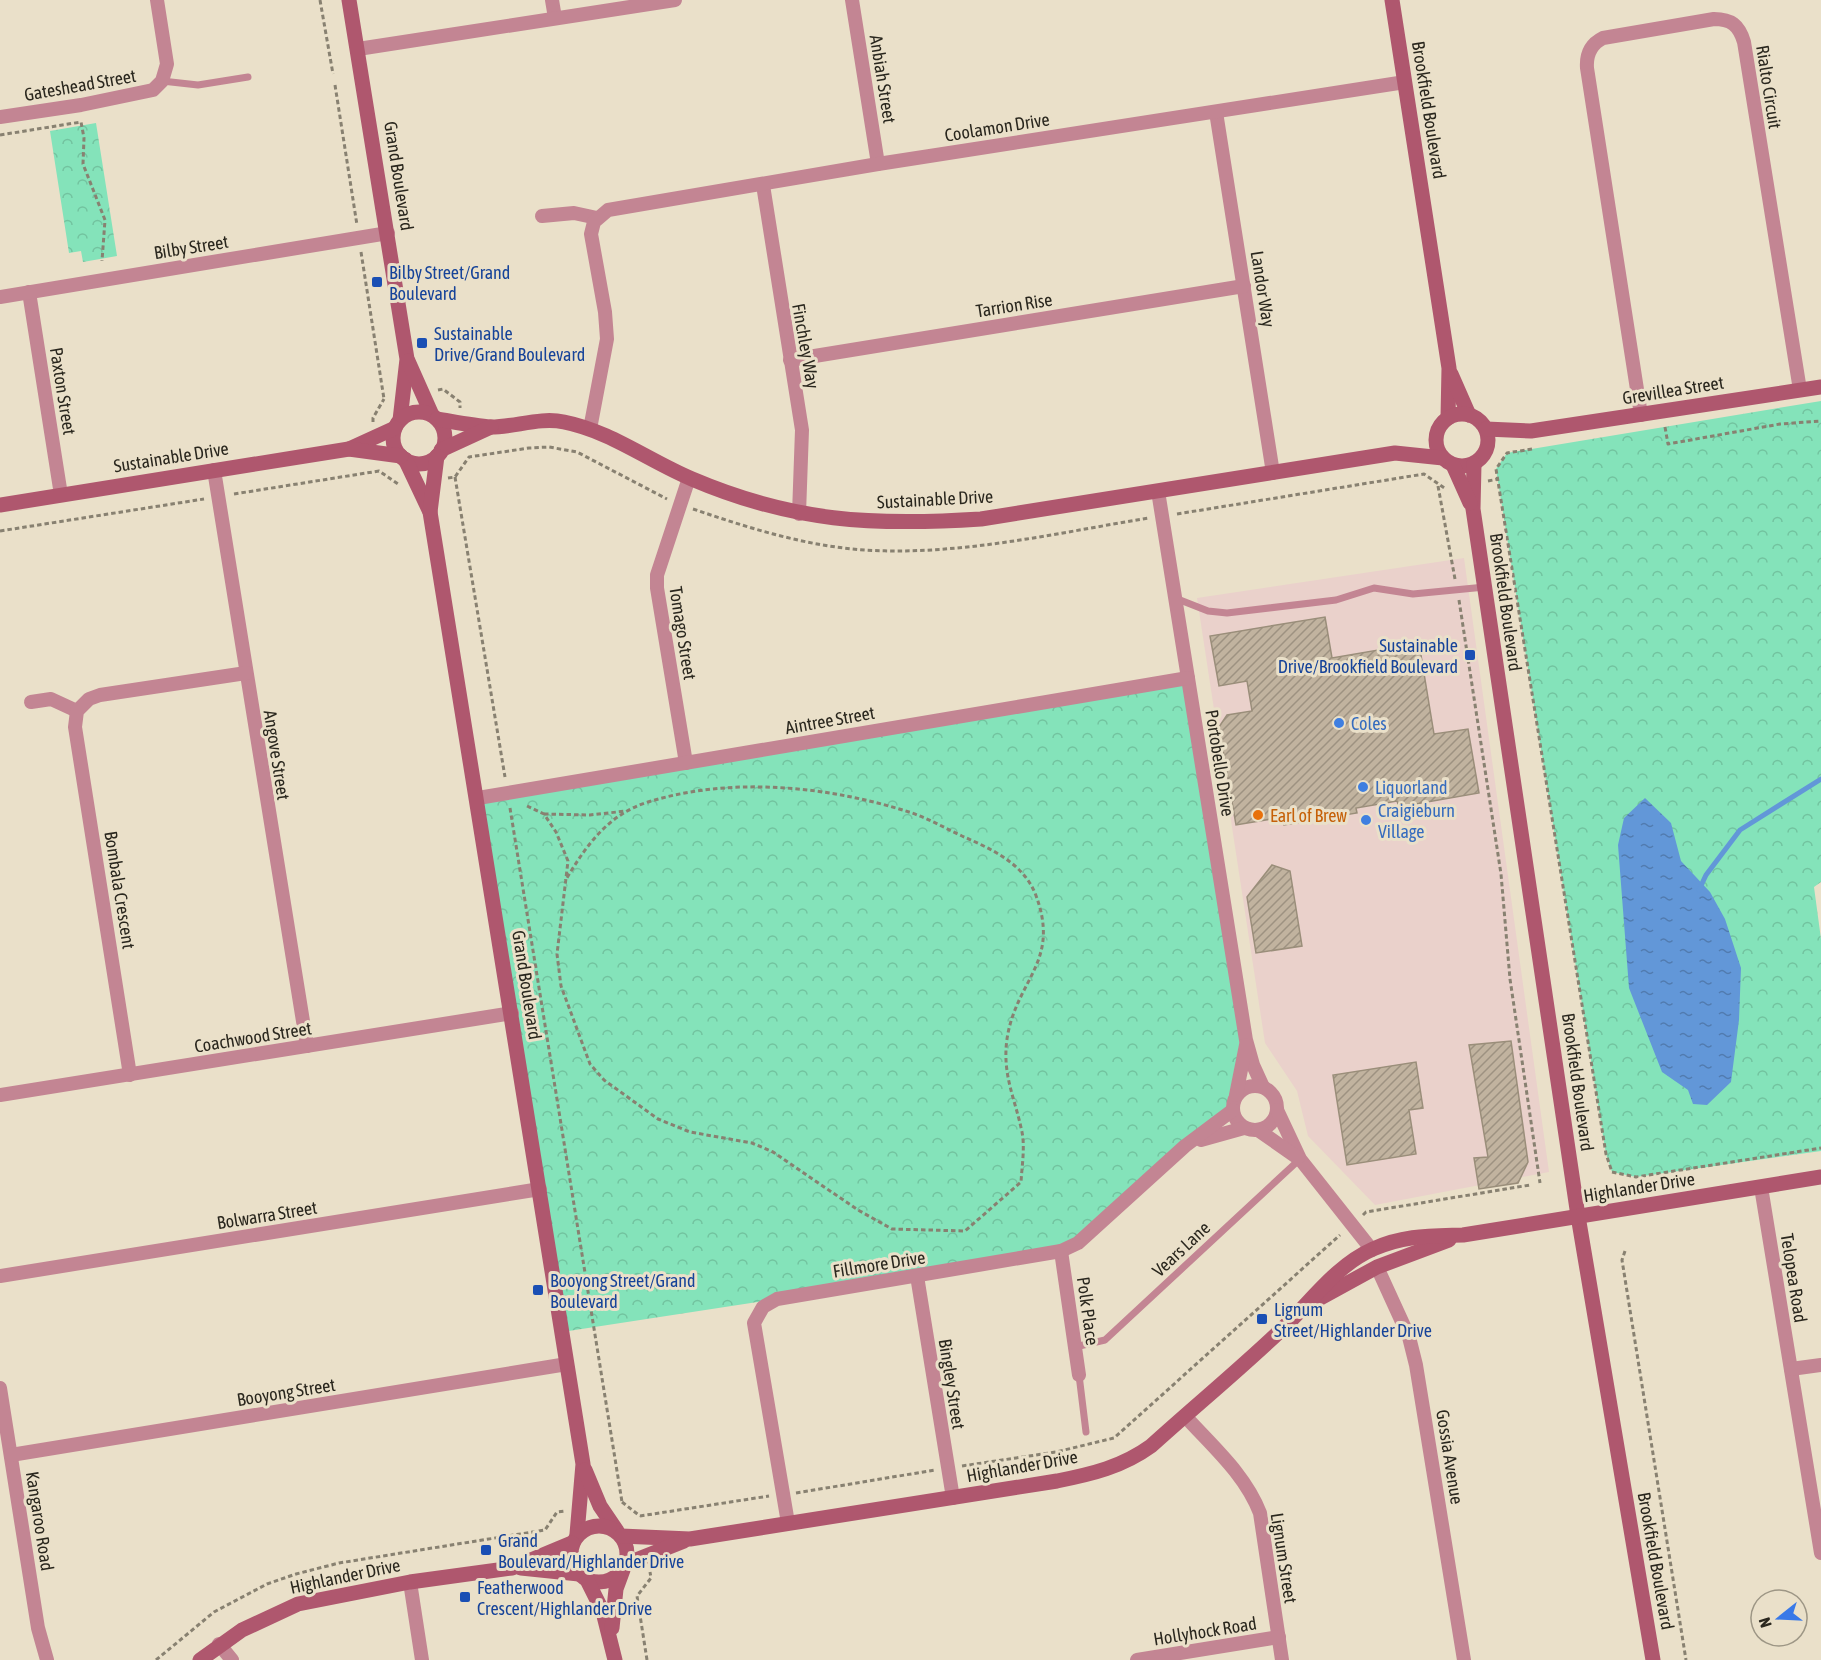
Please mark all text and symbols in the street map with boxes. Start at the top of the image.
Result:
street label: Anbiah Street [866,33,900,125]
street label: Brookfield Boulevard [1408,40,1450,180]
street label: Rialto Circuit [1752,44,1786,130]
street label: Gateshead Street [22,65,138,105]
street label: Coolamon Drive [943,108,1051,146]
street label: Grand Boulevard [380,120,418,232]
street label: Bilby Street [152,231,230,263]
street label: Landor Way [1247,249,1279,329]
place label: Bilby Street/Grand Boulevard [389,262,510,304]
marker: Bilby Street/Grand Boulevard [370,275,384,289]
street label: Tarrion Rise [974,289,1054,321]
street label: Finchley Way [788,302,824,390]
place label: Sustainable Drive/Grand Boulevard [434,323,585,365]
marker: Sustainable Drive/Grand Boulevard [415,336,429,350]
street label: Paxton Street [46,346,80,436]
street label: Grevillea Street [1621,372,1725,408]
street label: Sustainable Drive [112,438,230,476]
street label: Sustainable Drive [876,485,994,513]
street label: Brookfield Boulevard [1486,532,1526,672]
street label: Tomago Street [665,585,701,681]
place label: Sustainable Drive/Brookfield Boulevard [1278,635,1458,677]
marker: Sustainable Drive/Brookfield Boulevard [1463,648,1477,662]
street label: Aintree Street [784,702,876,738]
street label: Portobello Drive [1201,708,1239,818]
street label: Angove Street [260,709,294,801]
place label: Coles [1351,713,1387,734]
marker: Coles [1332,716,1346,730]
place label: Liquorland [1375,777,1448,798]
marker: Liquorland [1356,780,1370,794]
place label: Craigieburn Village [1378,800,1455,842]
place label: Earl of Brew [1270,805,1347,826]
marker: Earl of Brew [1251,808,1265,822]
marker: Craigieburn Village [1359,813,1373,827]
street label: Bombala Crescent [100,830,140,950]
street label: Grand Boulevard [508,929,546,1041]
street label: Brookfield Boulevard [1558,1012,1598,1152]
street label: Coachwood Street [193,1017,313,1057]
street label: Highlander Drive [1582,1168,1696,1206]
street label: Bolwarra Street [215,1197,319,1233]
street label: Vears Lane [1148,1217,1214,1281]
street label: Telopea Road [1777,1232,1811,1324]
street label: Fillmore Drive [831,1246,927,1282]
place label: Booyong Street/Grand Boulevard [550,1270,696,1312]
street label: Polk Place [1073,1275,1103,1347]
marker: Booyong Street/Grand Boulevard [531,1283,545,1297]
place label: Lignum Street/Highlander Drive [1274,1299,1432,1341]
marker: Lignum Street/Highlander Drive [1255,1312,1269,1326]
street label: Bingley Street [935,1337,969,1431]
street label: Booyong Street [235,1374,337,1410]
street label: Gossia Avenue [1432,1408,1468,1506]
street label: Highlander Drive [965,1446,1079,1486]
street label: Kangaroo Road [22,1470,58,1572]
street label: Brookfield Boulevard [1634,1491,1678,1631]
street label: Lignum Street [1266,1511,1302,1605]
place label: Grand Boulevard/Highlander Drive [498,1530,684,1572]
marker: Grand Boulevard/Highlander Drive [479,1543,493,1557]
street label: Highlander Drive [288,1554,402,1598]
place label: Featherwood Crescent/Highlander Drive [477,1577,652,1619]
north arrow [1749,1588,1809,1648]
marker: Featherwood Crescent/Highlander Drive [458,1590,472,1604]
street label: Hollyhock Road [1152,1612,1258,1650]
text: N [1755,1615,1775,1630]

